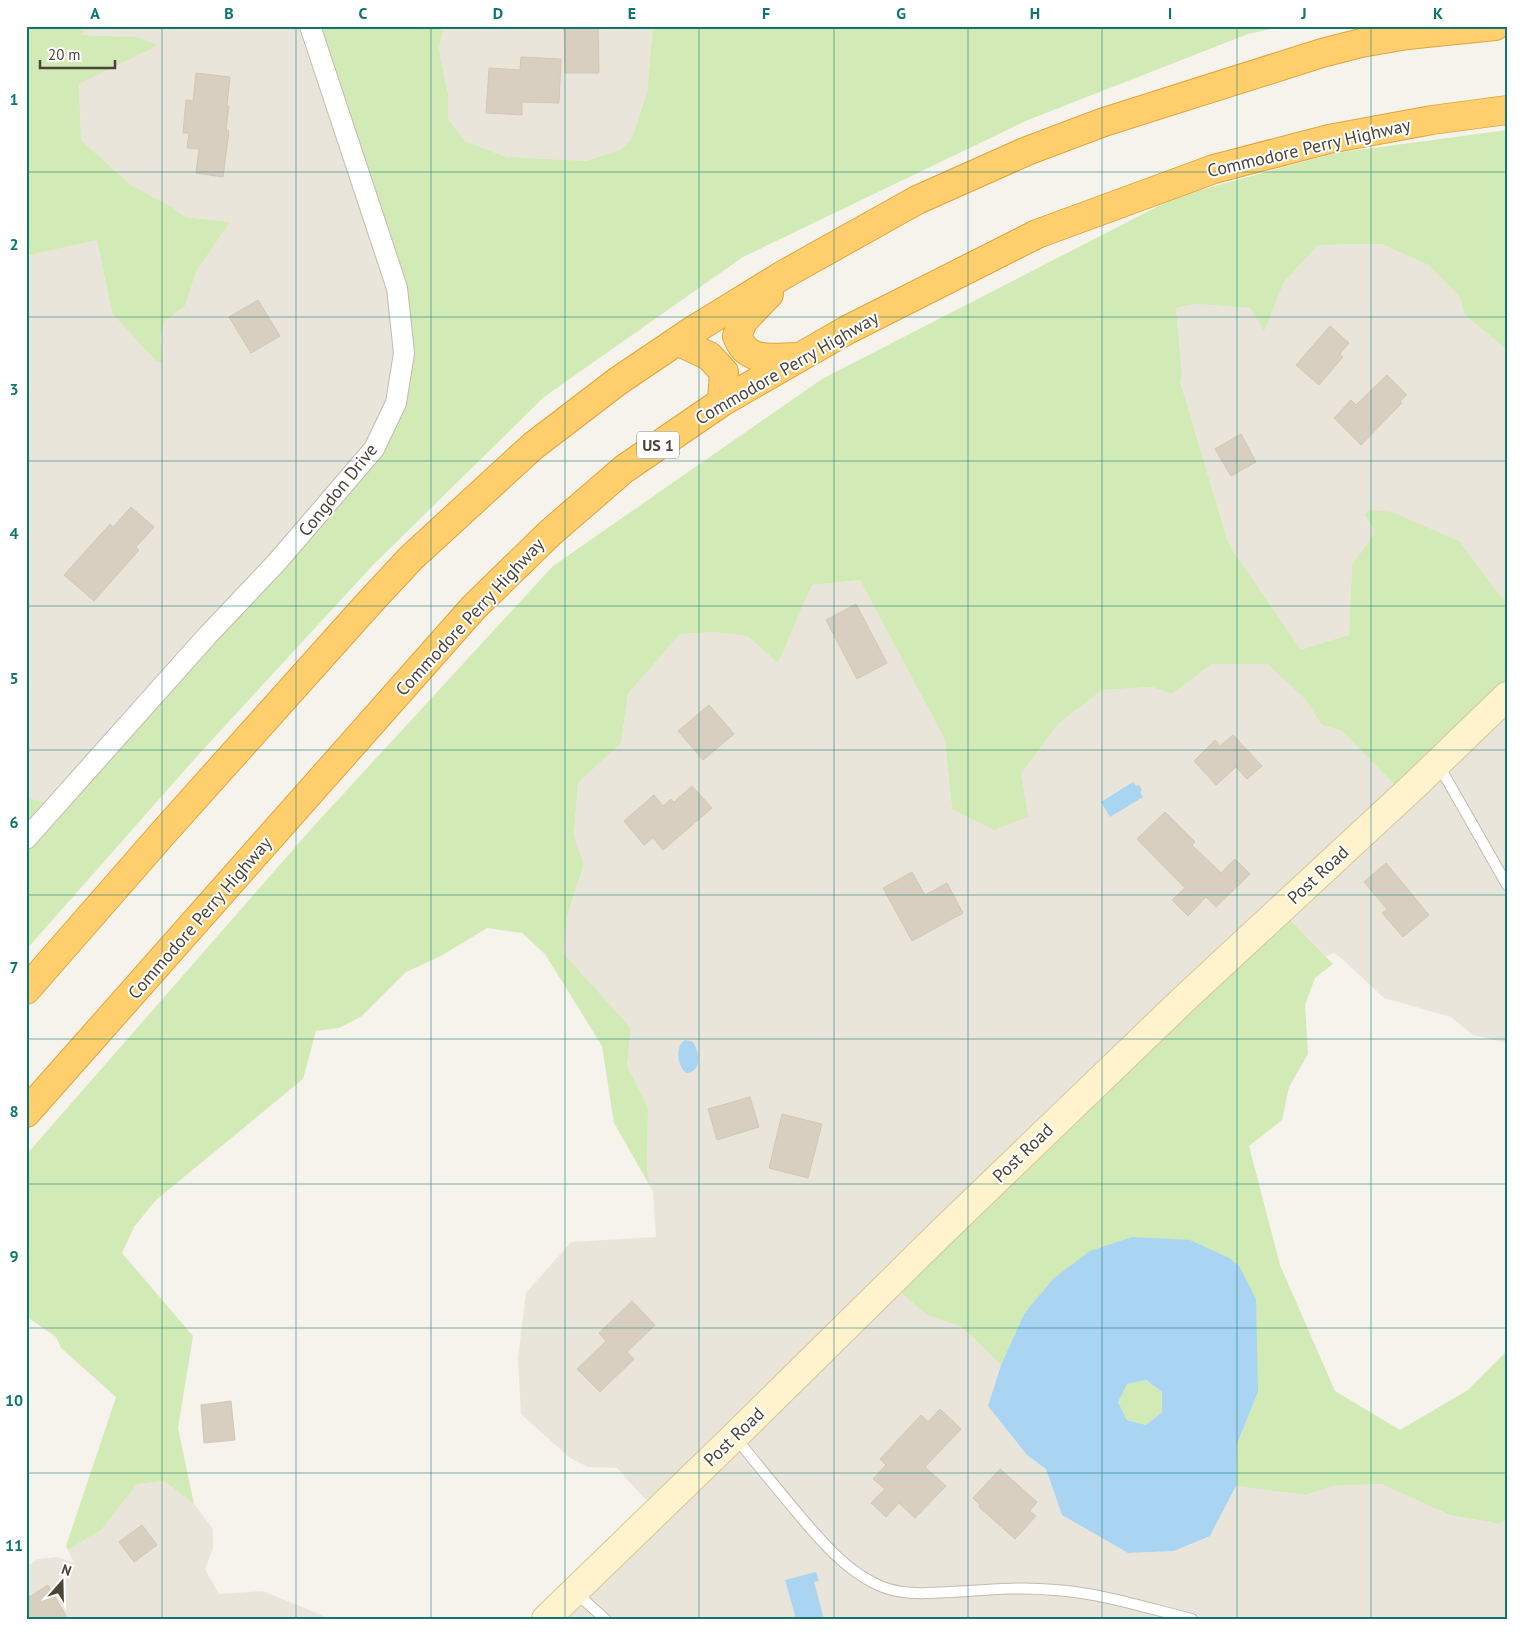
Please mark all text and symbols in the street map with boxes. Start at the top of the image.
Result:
text: A [90,3,100,23]
text: B [224,3,234,23]
text: C [359,3,368,23]
text: D [493,3,503,23]
text: E [628,3,636,23]
text: F [762,3,770,23]
text: G [896,3,906,23]
text: H [1030,3,1040,23]
text: I [1168,3,1172,23]
text: J [1300,3,1307,23]
text: K [1433,3,1443,23]
scale bar [40,38,115,70]
text: 20 m [48,45,81,64]
text: 1 [9,89,19,109]
street label: Commodore Perry Highway [1205,113,1413,182]
text: 2 [9,234,19,254]
street label: Commodore Perry Highway [691,305,883,430]
text: 3 [9,379,19,399]
road number: US 1 [637,432,679,458]
street label: Congdon Drive [293,438,382,541]
text: 4 [9,523,19,543]
street label: Commodore Perry Highway [390,532,549,701]
text: 5 [9,668,19,688]
text: 6 [9,812,19,832]
street label: Commodore Perry Highway [123,831,277,1004]
street label: Post Road [1282,840,1353,909]
text: 7 [9,957,19,977]
text: 8 [9,1101,19,1121]
street label: Post Road [987,1118,1058,1187]
text: 9 [9,1246,19,1266]
text: 10 [5,1390,23,1410]
street label: Post Road [698,1402,769,1471]
text: 11 [5,1535,23,1555]
north arrow [38,1558,88,1608]
text: N [59,1560,74,1580]

